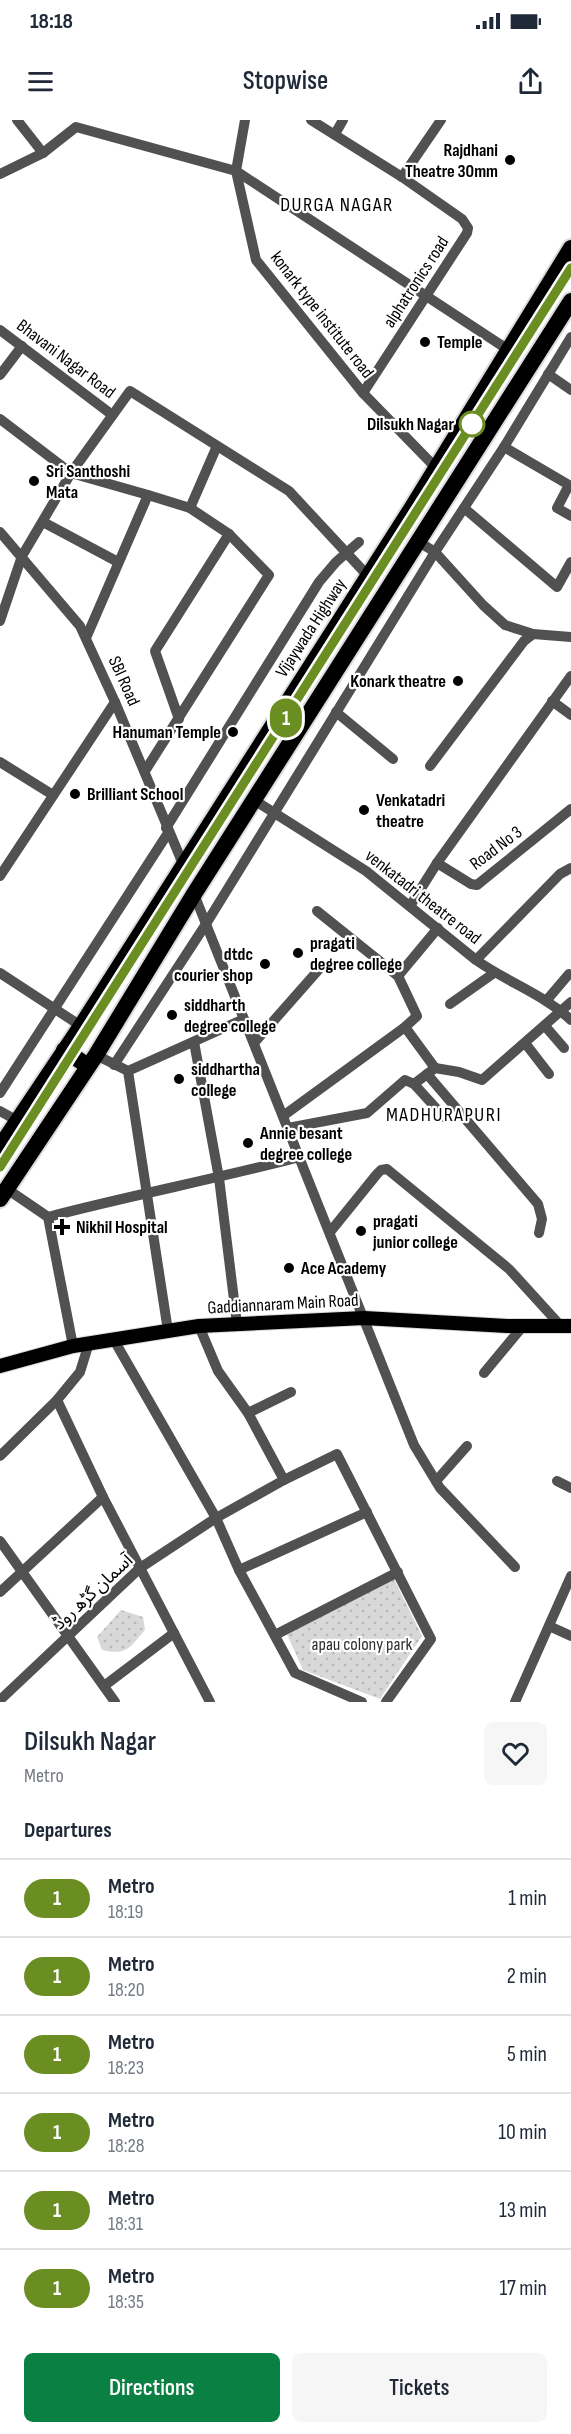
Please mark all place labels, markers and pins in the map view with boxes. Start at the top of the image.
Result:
place label: Rajdhani Theatre 30mm [405,140,498,182]
marker: Rajdhani Theatre 30mm [503,153,517,167]
place label: Temple [437,332,483,353]
marker: Temple [418,335,432,349]
marker: Dilsukh Nagar [459,411,485,437]
place label: Dilsukh Nagar [367,414,454,435]
place label: Sri Santhoshi Mata [46,461,130,503]
marker: Sri Santhoshi Mata [27,474,41,488]
place label: Konark theatre [350,671,446,692]
marker: Konark theatre [451,674,465,688]
place label: Hanuman Temple [113,722,221,743]
marker: Hanuman Temple [226,725,240,739]
place label: Brilliant School [87,784,183,805]
marker: Brilliant School [68,787,82,801]
place label: Venkatadri theatre [376,790,445,832]
marker: Venkatadri theatre [357,803,371,817]
place label: pragati degree college [310,933,402,975]
place label: dtdc courier shop [174,944,253,986]
marker: pragati degree college [291,946,305,960]
marker: dtdc courier shop [258,957,272,971]
place label: siddharth degree college [184,995,276,1037]
marker: siddharth degree college [165,1008,179,1022]
place label: siddhartha college [191,1059,260,1101]
marker: siddhartha college [172,1072,186,1086]
place label: Annie besant degree college [259,1123,352,1165]
marker: Annie besant degree college [241,1136,255,1150]
place label: pragati junior college [372,1211,458,1253]
place label: Nikhil Hospital [76,1217,168,1238]
marker: Nikhil Hospital [53,1218,71,1236]
marker: pragati junior college [354,1224,368,1238]
place label: Ace Academy [300,1258,387,1279]
marker: Ace Academy [282,1261,296,1275]

